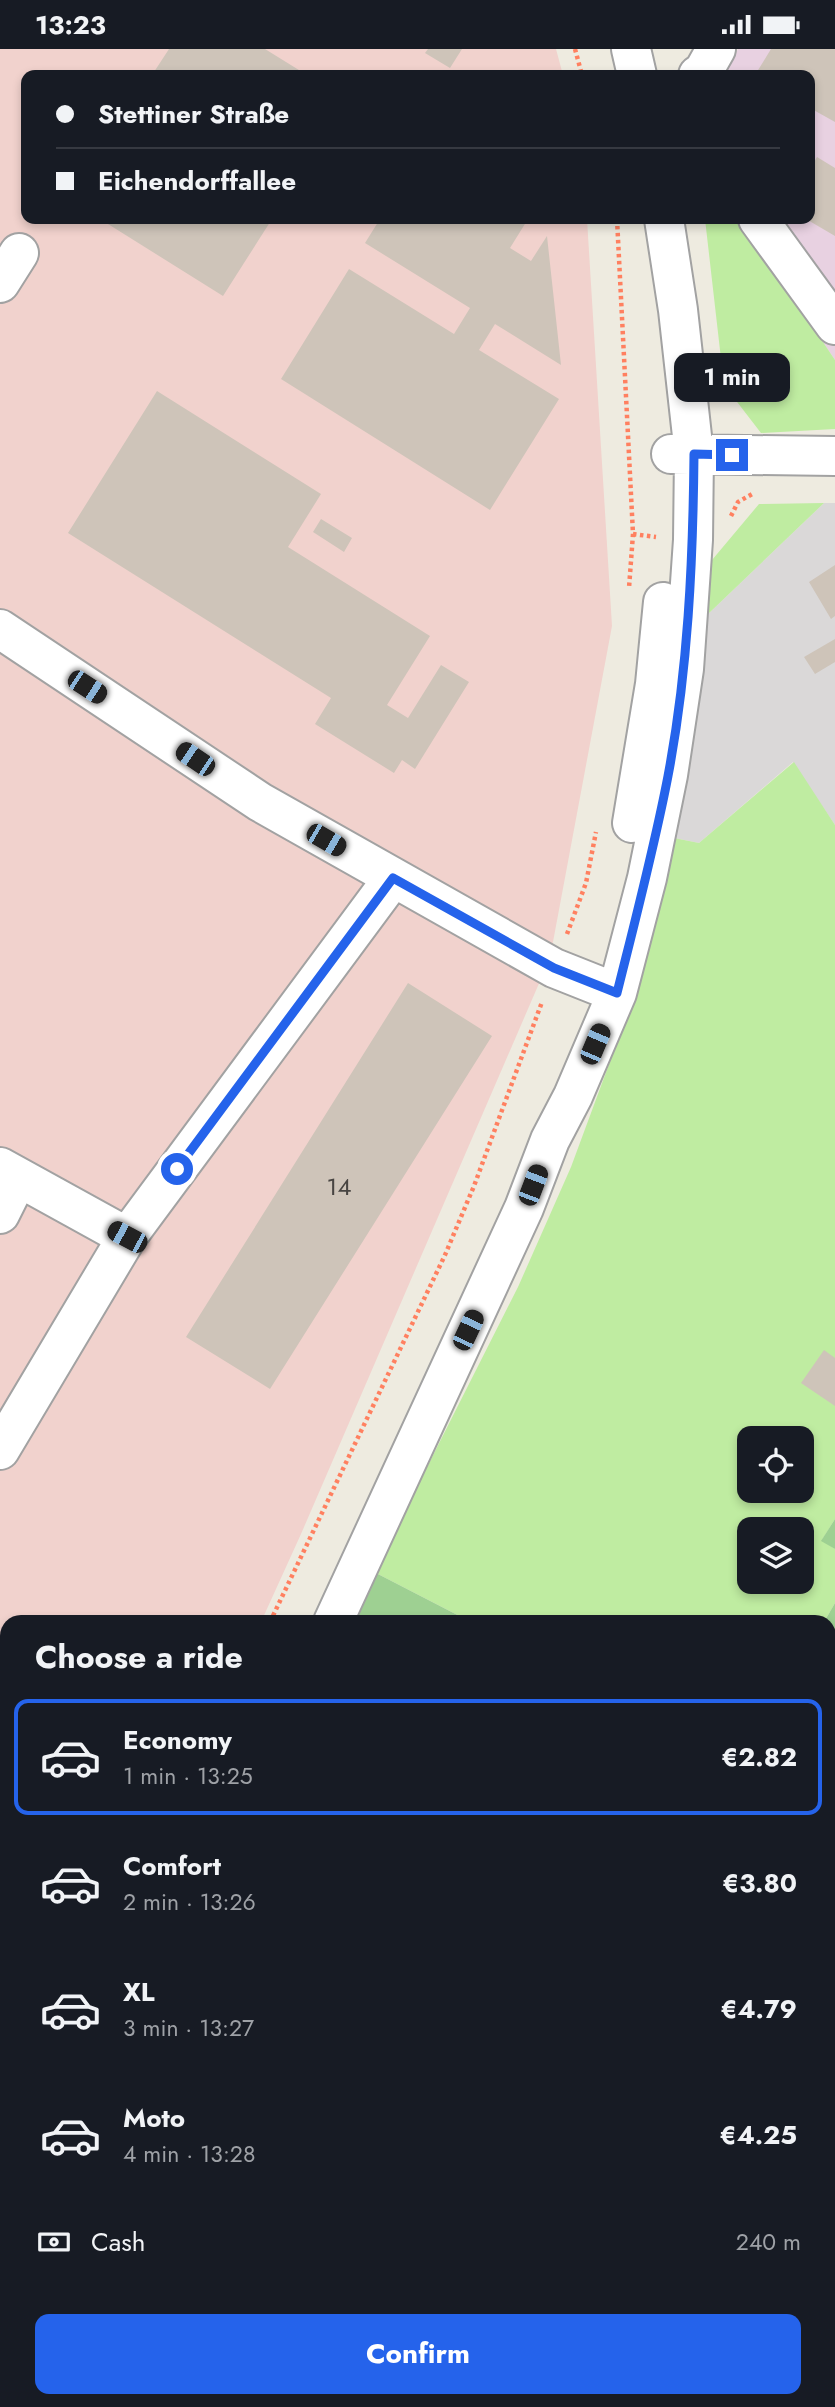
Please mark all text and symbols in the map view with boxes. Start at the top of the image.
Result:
text: 13:23 [35,6,106,44]
text: Stettiner Straße [98,95,289,133]
text: Eichendorffallee [98,162,296,200]
callout: 1 min [674,353,790,403]
text: 1 min [703,360,761,394]
route end [716,439,748,471]
car [64,667,111,707]
car [172,739,219,779]
car [303,820,350,860]
car [578,1021,613,1067]
route start [161,1153,193,1185]
car [516,1162,551,1208]
house number: 14 [327,1169,351,1204]
car [104,1218,151,1256]
car [450,1307,487,1353]
map controls [737,1426,814,1594]
button: locate [737,1426,814,1503]
button: layers [737,1517,814,1594]
text: Choose a ride [35,1634,243,1680]
text: Economy [123,1721,232,1759]
icon: car [39,1726,102,1789]
text: €2.82 [721,1738,797,1776]
text: 1 min · 13:25 [123,1759,253,1793]
text: Comfort [123,1847,221,1885]
icon: car [39,1852,102,1915]
text: €3.80 [722,1864,797,1902]
text: 2 min · 13:26 [123,1885,256,1919]
text: XL [123,1973,155,2011]
icon: car [39,1978,102,2041]
text: €4.79 [720,1990,797,2028]
text: 3 min · 13:27 [123,2011,254,2045]
text: Moto [123,2099,185,2137]
icon: car [39,2104,102,2167]
text: €4.25 [720,2116,797,2154]
text: 4 min · 13:28 [123,2137,255,2171]
icon: cash [35,2223,73,2261]
text: Cash [91,2223,145,2261]
text: 240 m [736,2225,801,2259]
button: Confirm [35,2314,801,2394]

